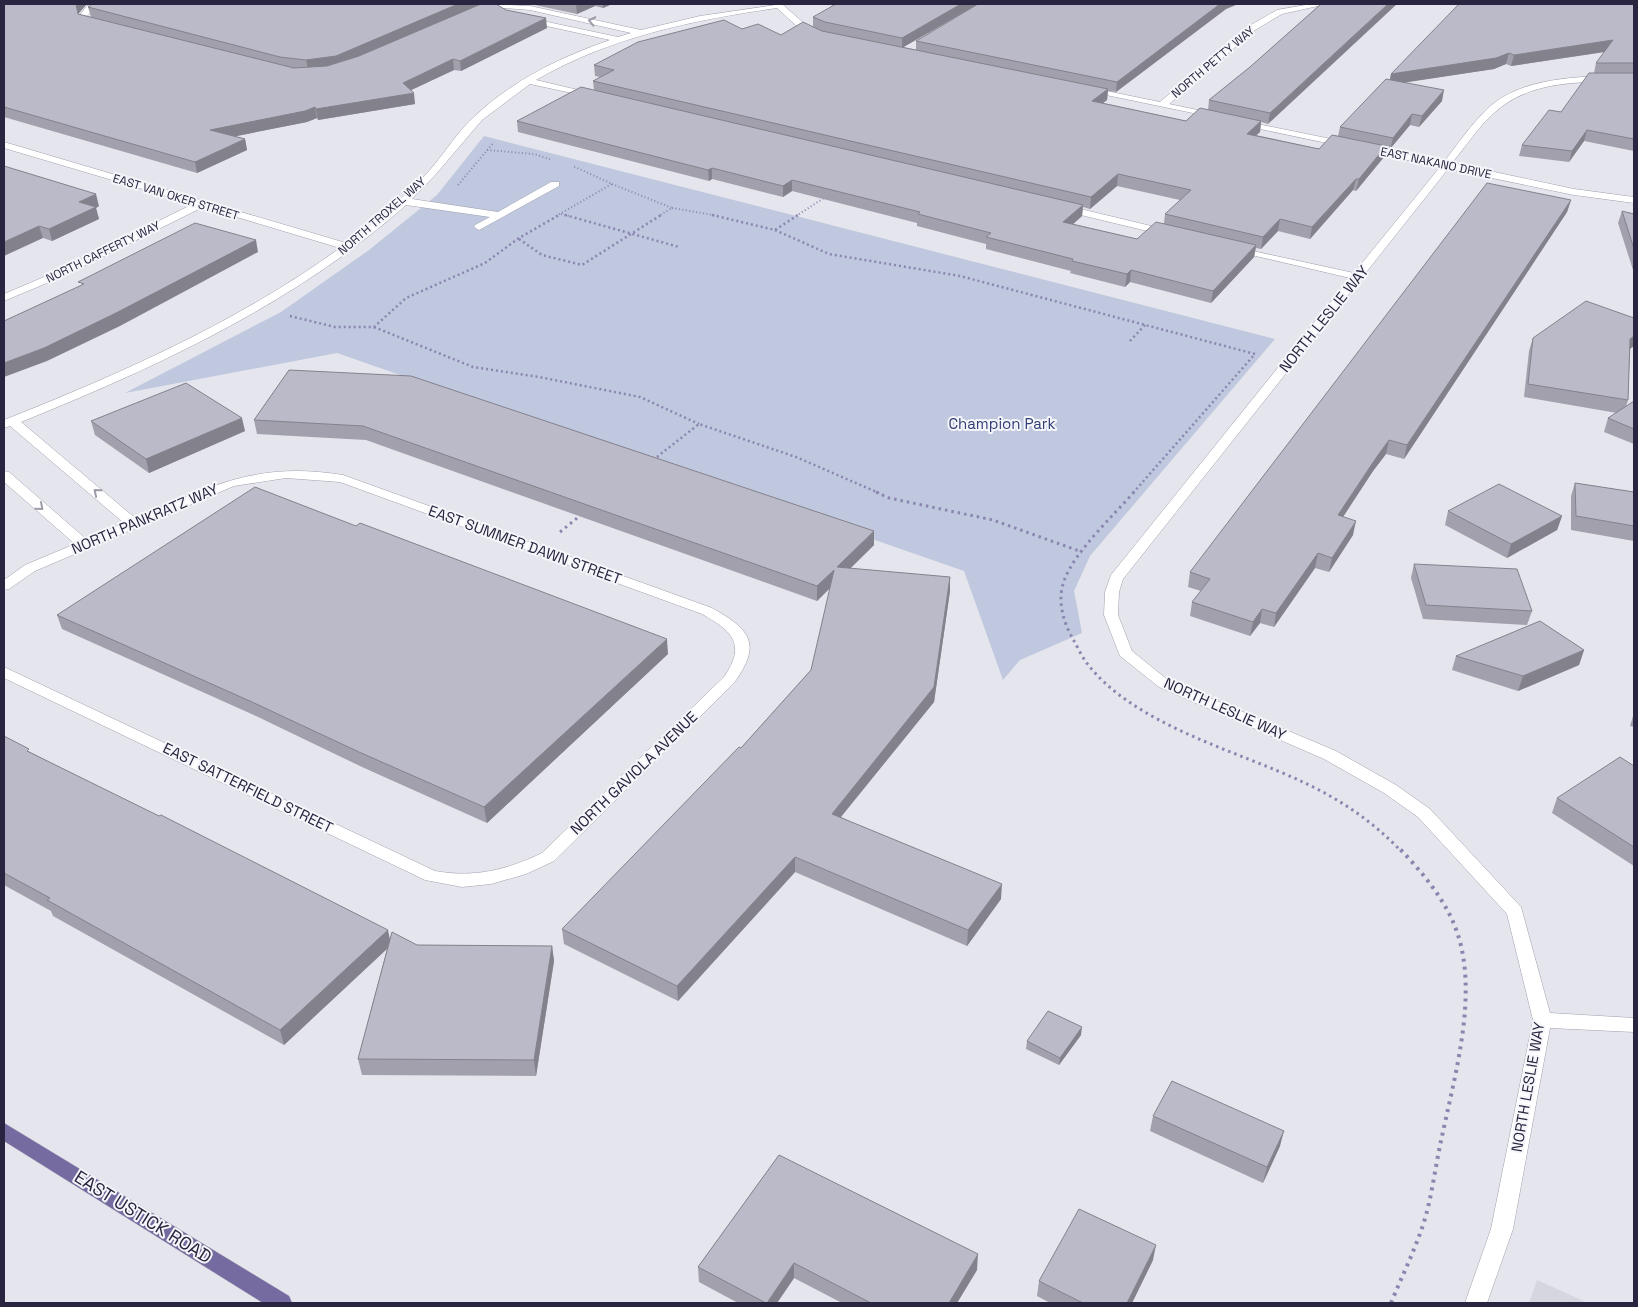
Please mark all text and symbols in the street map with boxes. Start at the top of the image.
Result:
one-way arrow [588,17,597,27]
street label: NORTH PETTY WAY [1168,22,1258,102]
street label: EAST NAKANO DRIVE [1379,143,1493,183]
street label: EAST VAN OKER STREET [111,170,241,224]
street label: NORTH TROXEL WAY [335,173,430,259]
street label: NORTH CAFFERTY WAY [43,217,163,287]
street label: NORTH LESLIE WAY [1275,261,1372,376]
park label: Champion Park [948,414,1056,433]
street label: NORTH PANKRATZ WAY [68,479,221,558]
one-way arrow [94,489,103,498]
one-way arrow [35,501,44,510]
street label: EAST SUMMER DAWN STREET [426,501,625,588]
street label: NORTH LESLIE WAY [1161,673,1289,744]
street label: NORTH GAVIOLA AVENUE [566,707,701,838]
street label: EAST SATTERFIELD STREET [160,738,336,837]
street label: NORTH LESLIE WAY [1507,1020,1548,1154]
street label: EAST USTICK ROAD [70,1165,216,1268]

